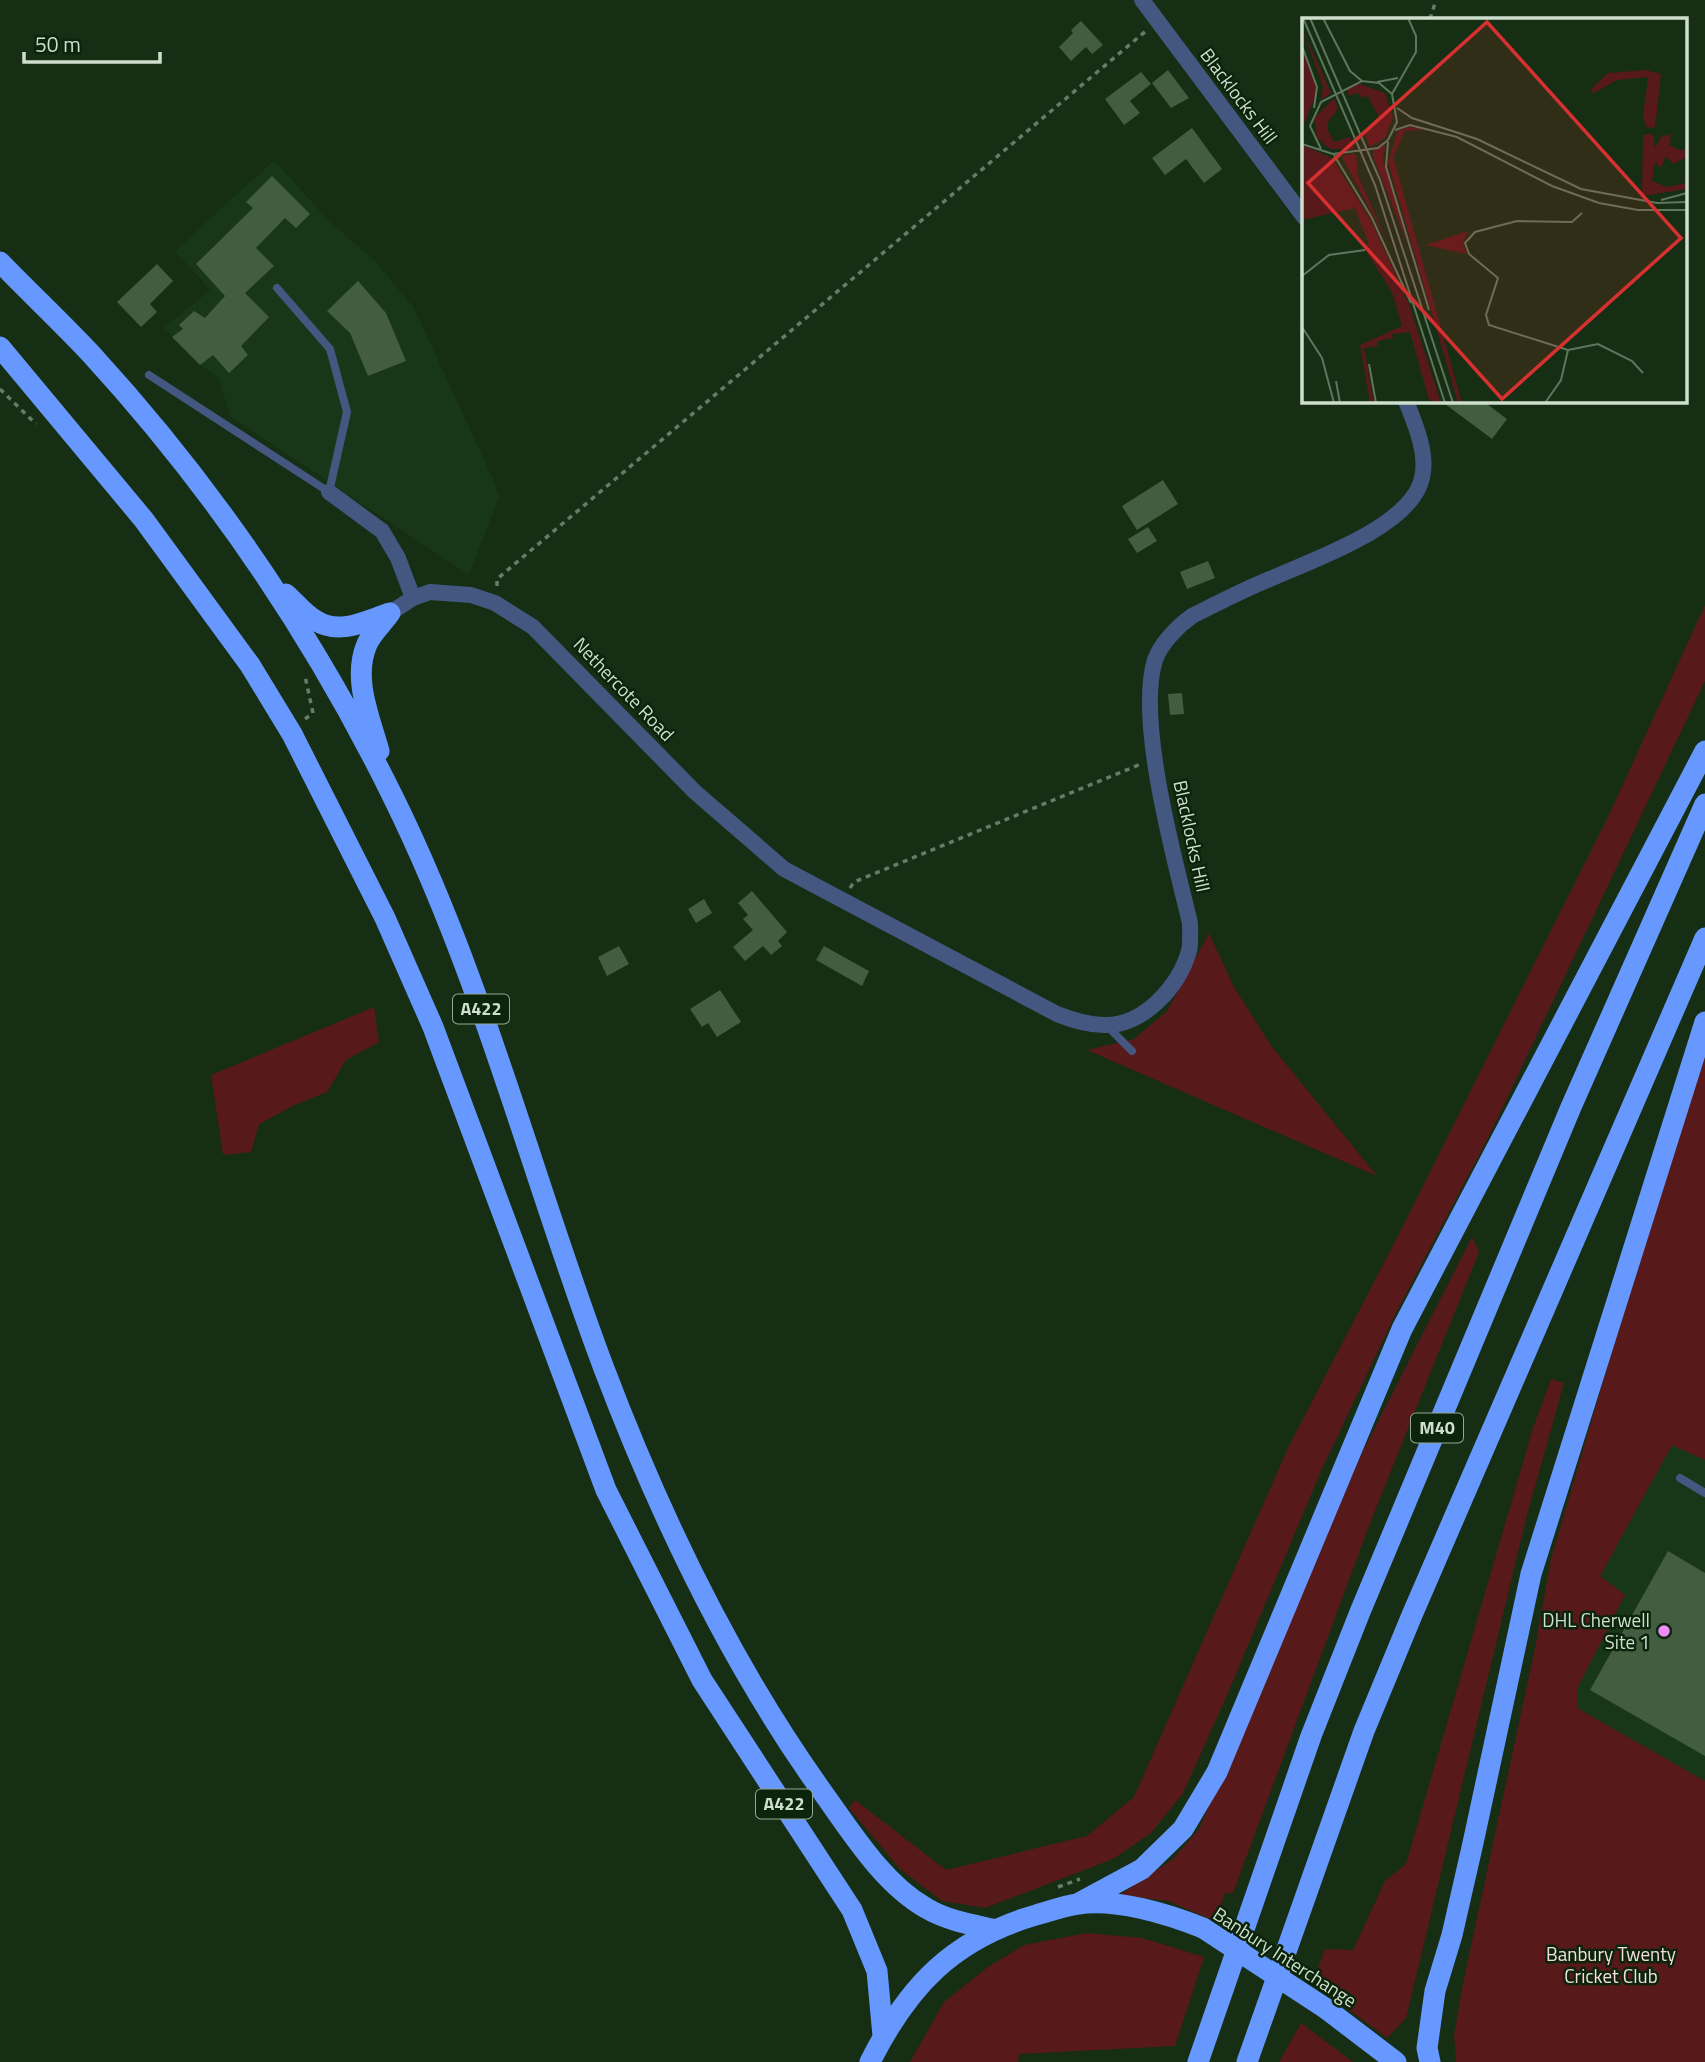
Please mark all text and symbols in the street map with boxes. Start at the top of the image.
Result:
inset map [1302,18,1688,402]
scale bar [24,21,161,65]
text: 50 m [35,28,81,60]
street label: Blacklocks Hill [1194,42,1285,150]
street label: Nethercote Road [567,630,682,747]
street label: Blacklocks Hill [1166,777,1218,894]
road number: A422 [453,994,509,1024]
road number: M40 [1411,1414,1463,1442]
place label: DHL Cherwell Site 1 [1542,1605,1650,1656]
marker: DHL Cherwell Site 1 [1656,1623,1672,1639]
road number: A422 [756,1790,812,1818]
street label: Banbury Interchange [1208,1899,1363,2014]
park label: Banbury Twenty Cricket Club [1546,1939,1676,1990]

